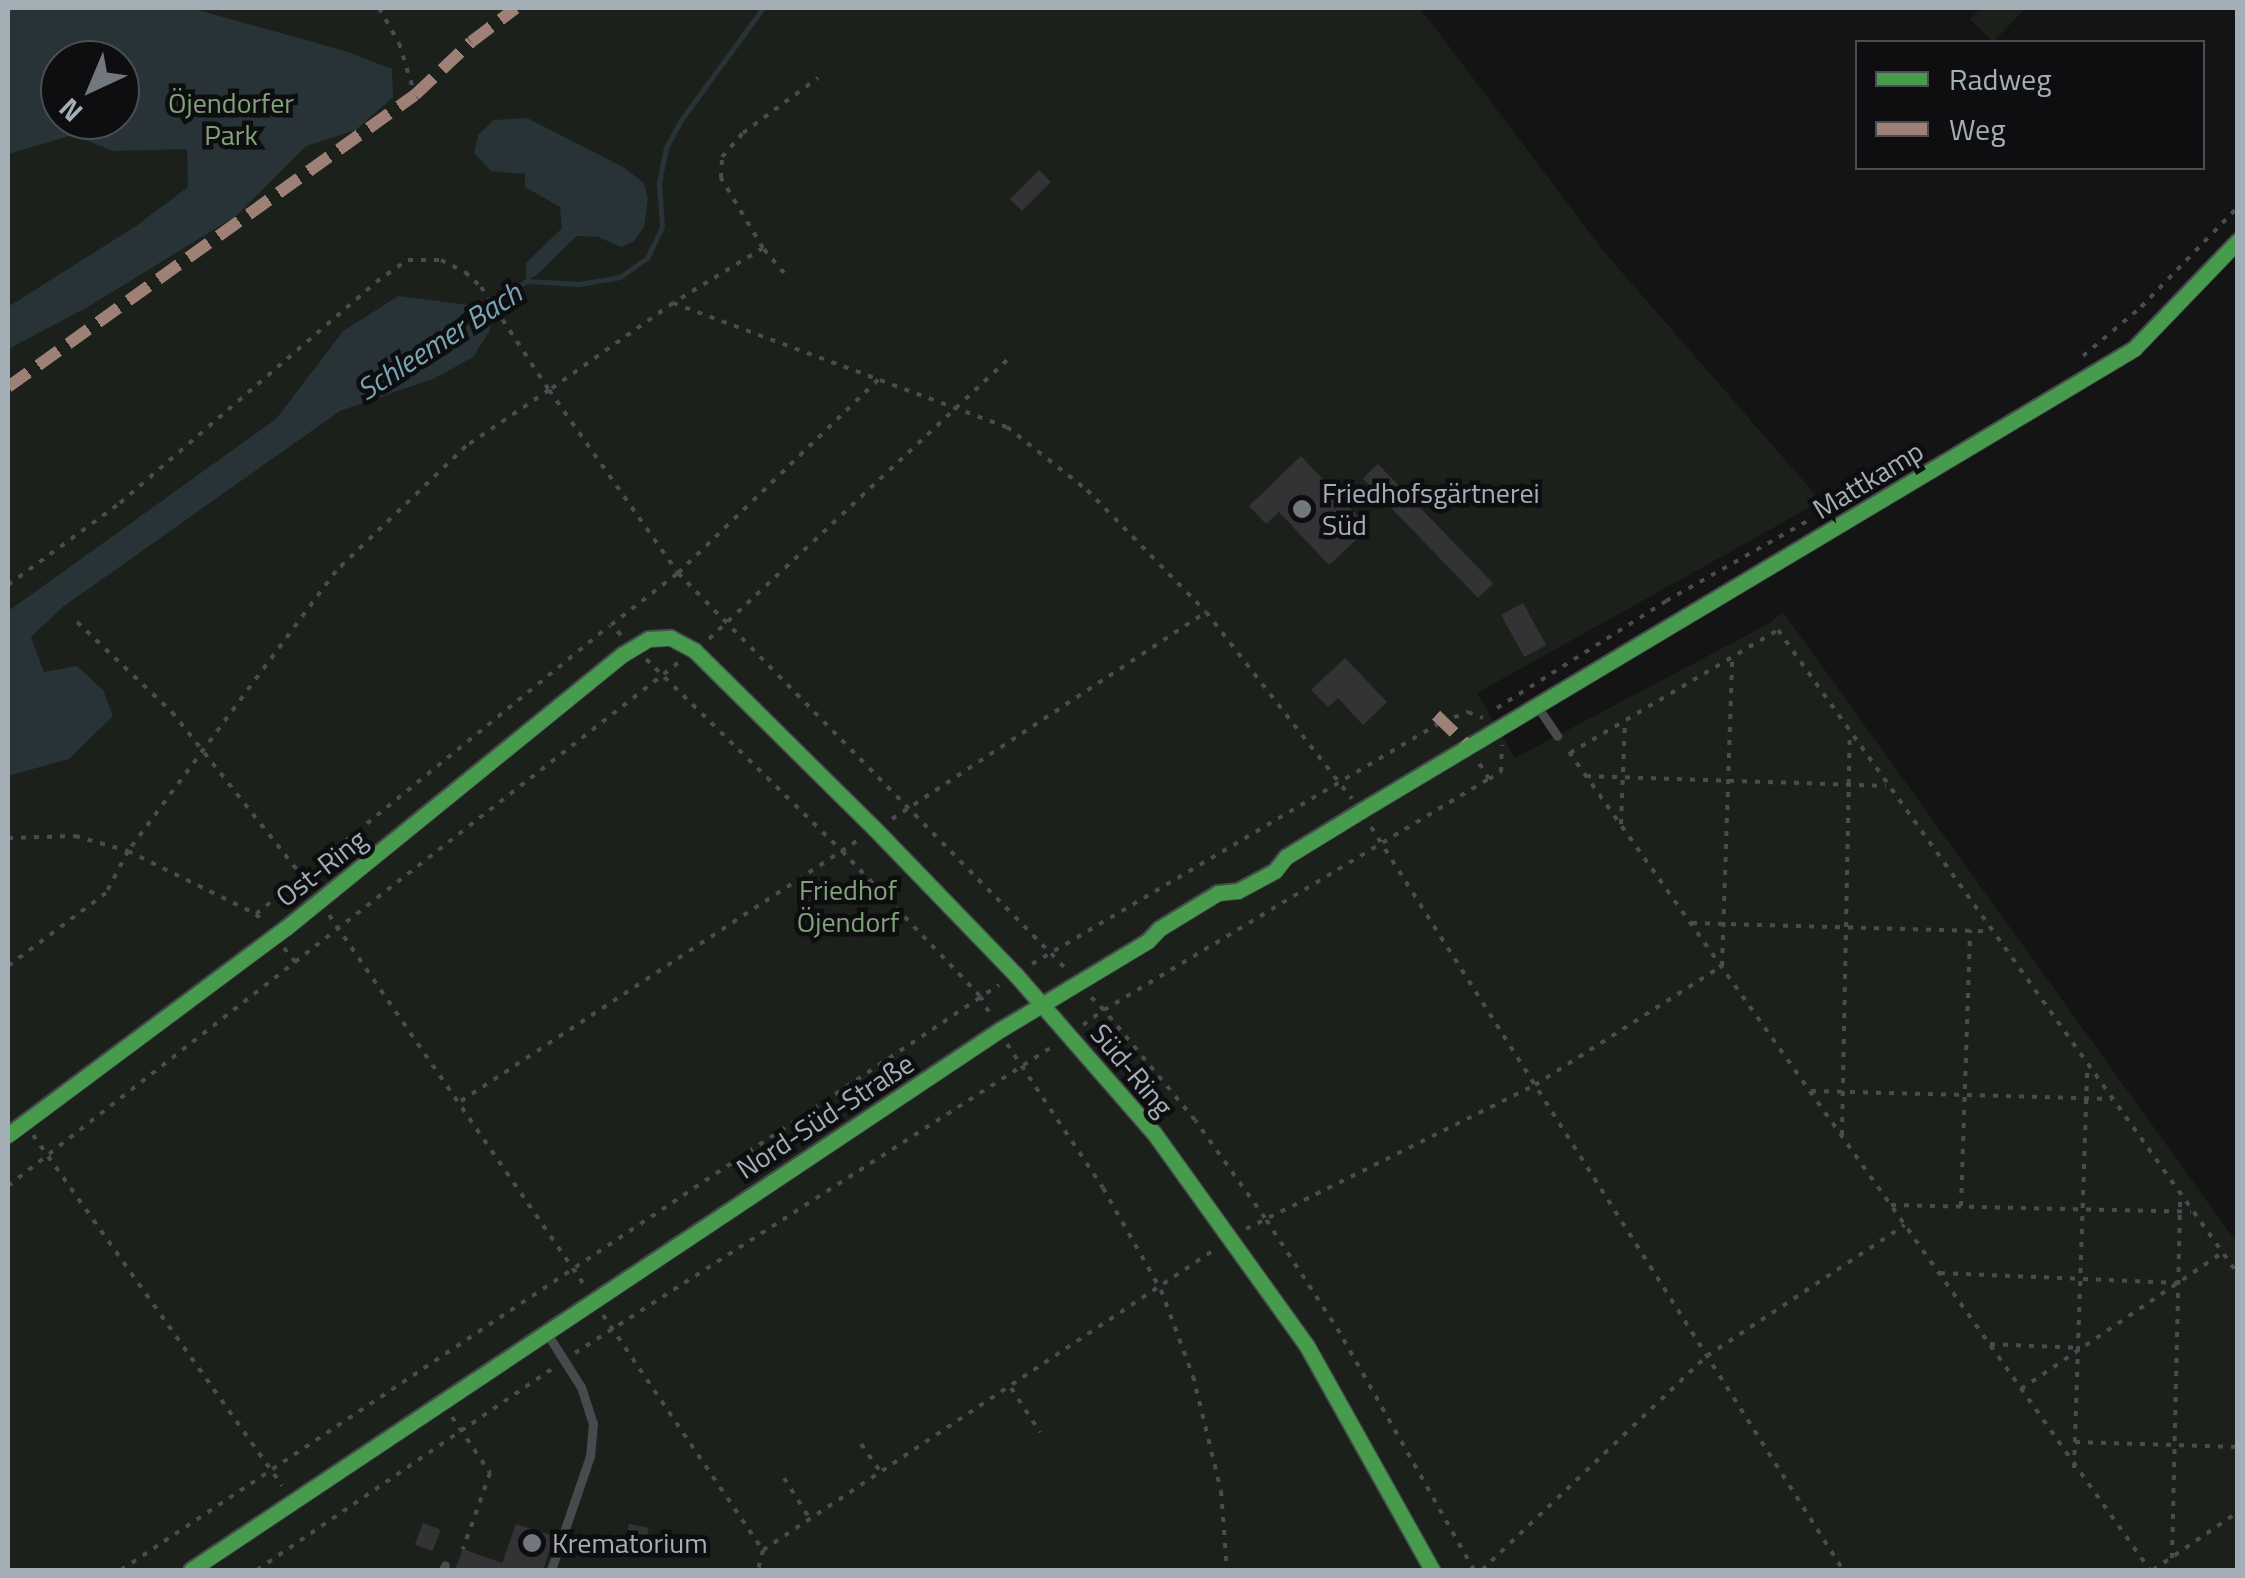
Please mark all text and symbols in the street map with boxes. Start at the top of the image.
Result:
north arrow [40,40,140,140]
legend [1855,40,2205,170]
text: Radweg [1949,56,2052,102]
park label: Öjendorfer Park [168,86,294,152]
text: N [48,88,92,133]
text: Weg [1949,106,2006,152]
water label: Schleemer Bach [350,274,528,408]
street label: Mattkamp [1807,434,1929,526]
place label: Friedhofsgärtnerei Süd [1322,476,1540,542]
marker: Friedhofsgärtnerei Süd [1291,498,1313,520]
street label: Ost-Ring [269,822,373,914]
park label: Friedhof Öjendorf [797,873,899,939]
street label: Süd-Ring [1084,1017,1180,1123]
street label: Nord-Süd-Straße [730,1046,920,1186]
place label: Krematorium [552,1526,708,1560]
marker: Krematorium [521,1532,543,1554]

